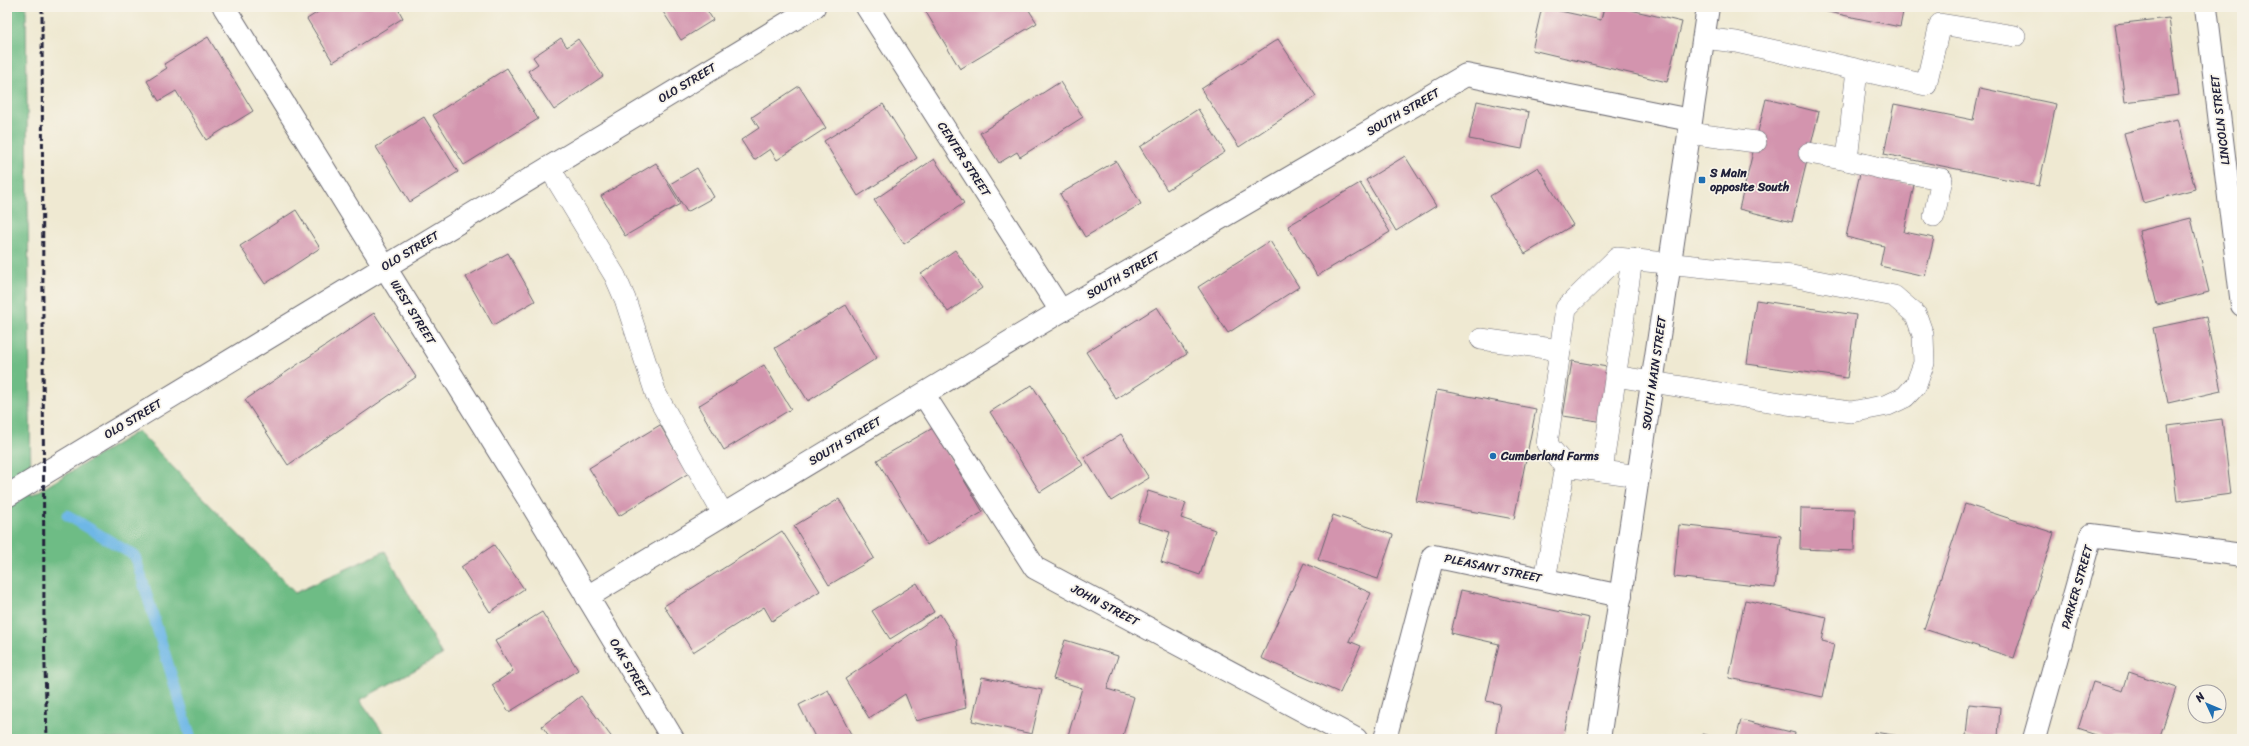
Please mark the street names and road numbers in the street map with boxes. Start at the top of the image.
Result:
street label: OLO STREET [654,57,721,109]
street label: LINCOLN STREET [2203,73,2236,166]
street label: SOUTH STREET [1362,81,1445,142]
street label: CENTER STREET [931,117,997,202]
street label: OLO STREET [377,225,444,277]
street label: SOUTH STREET [1082,244,1165,305]
street label: WEST STREET [384,275,443,350]
street label: SOUTH MAIN STREET [1635,314,1673,431]
street label: OLO STREET [100,393,167,445]
street label: SOUTH STREET [804,410,887,472]
street label: PARKER STREET [2055,542,2100,631]
street label: PLEASANT STREET [1442,547,1545,589]
street label: JOHN STREET [1066,577,1144,633]
street label: OAK STREET [603,634,657,703]

